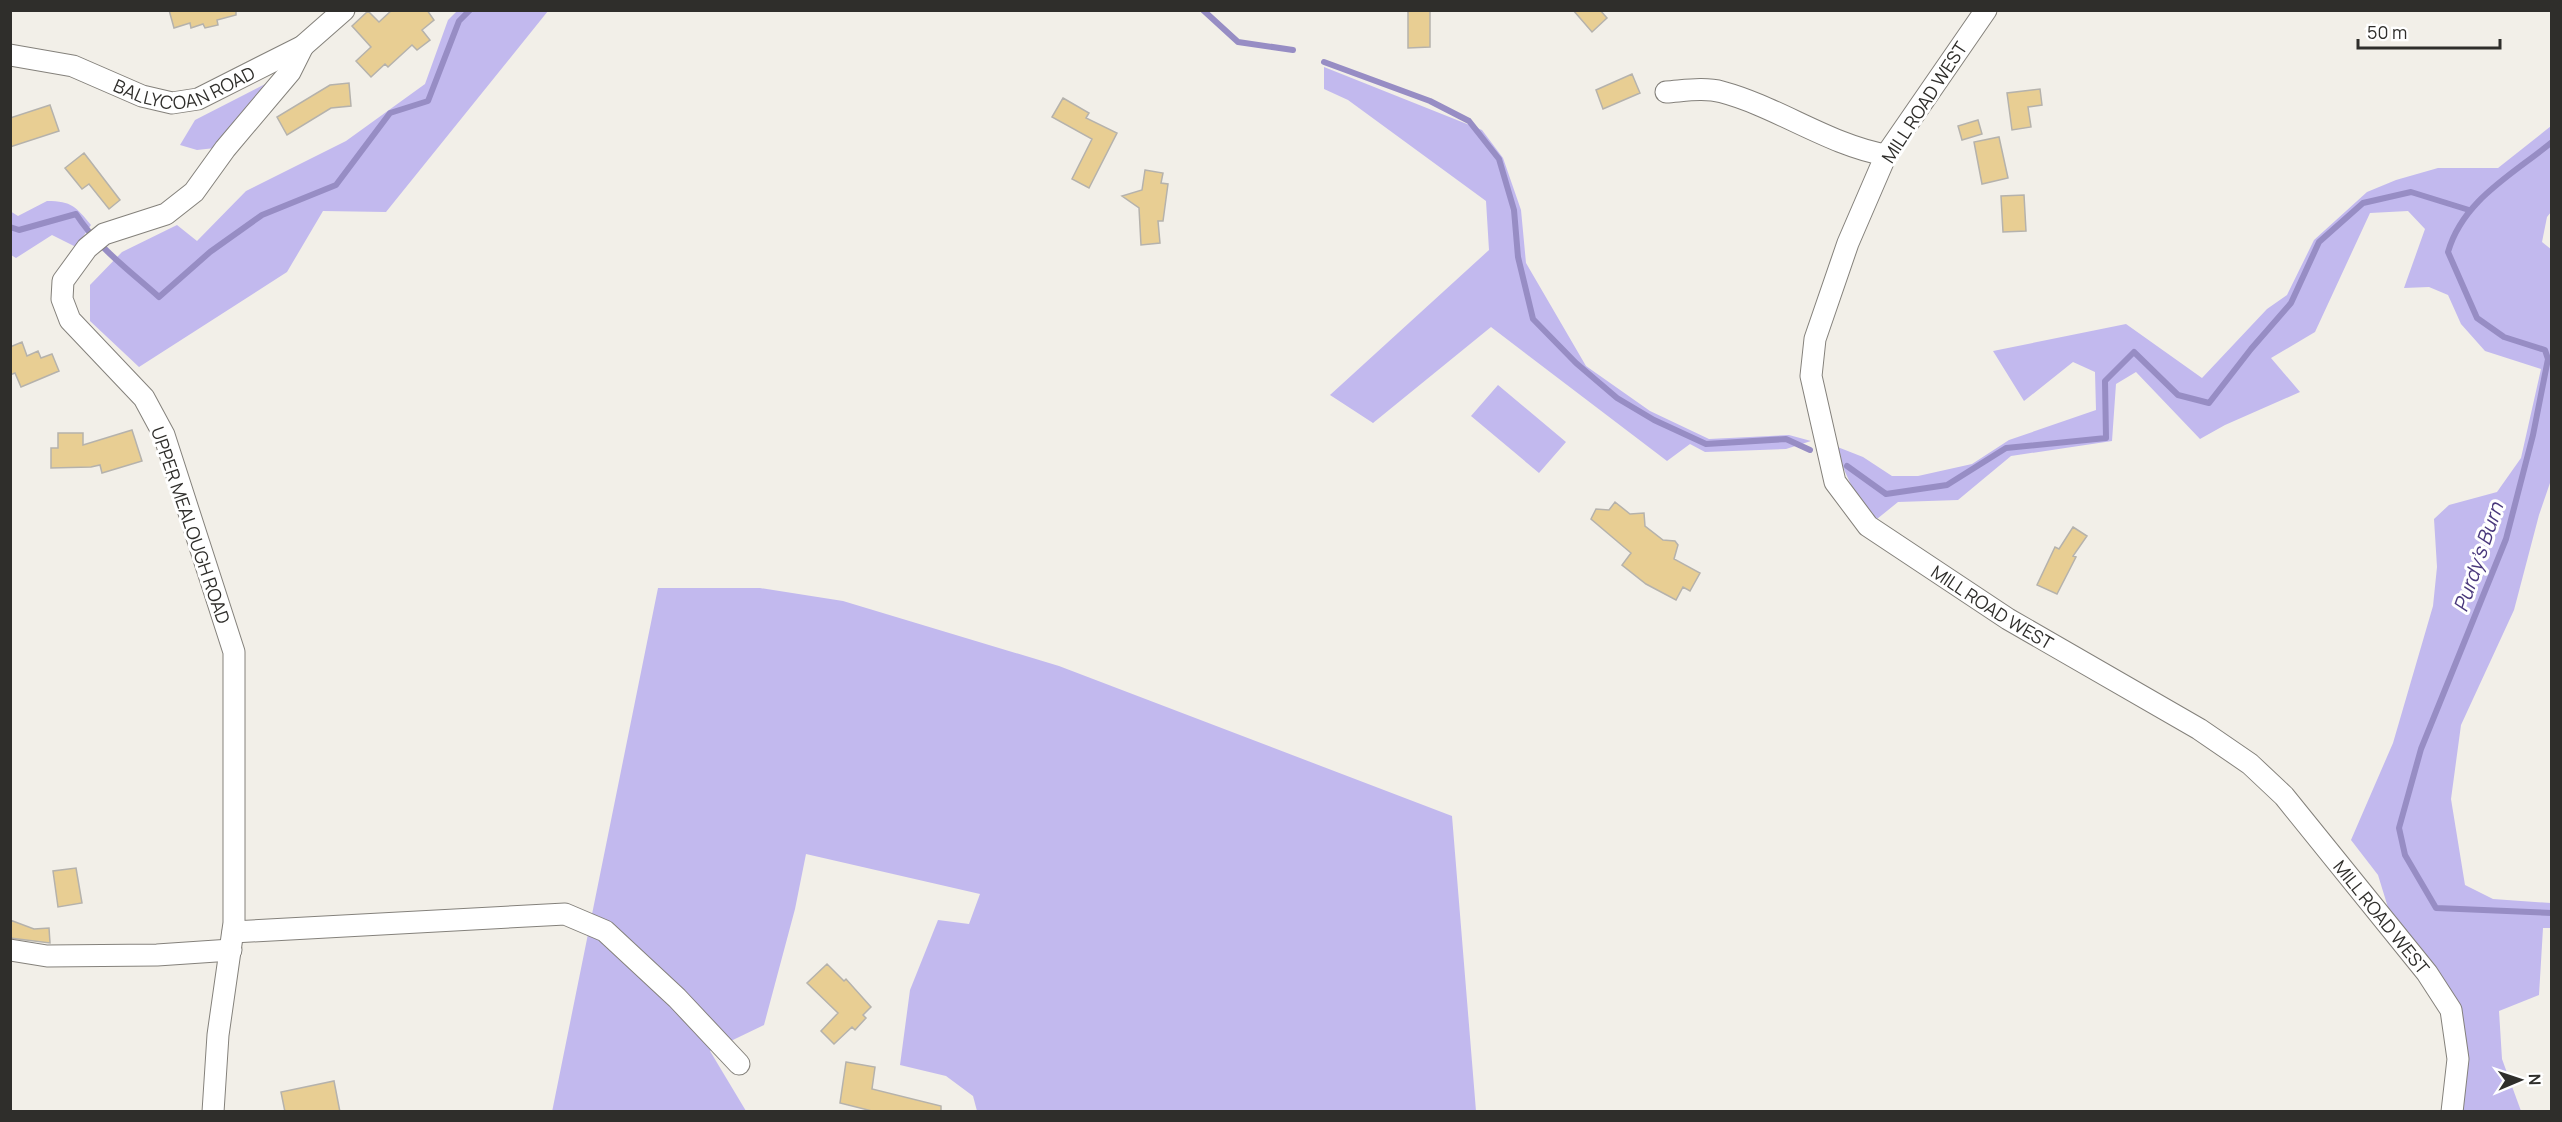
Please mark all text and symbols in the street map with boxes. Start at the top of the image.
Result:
scale bar [2358,12,2500,50]
text: 50 m [2367,20,2407,44]
street label: MILL ROAD WEST [1876,37,1972,167]
street label: BALLYCOAN ROAD [110,60,259,115]
street label: UPPER MEALOUGH ROAD [146,423,236,627]
water label: Purdy's Burn [2447,498,2510,615]
street label: MILL ROAD WEST [1927,559,2058,655]
street label: MILL ROAD WEST [2328,855,2435,979]
north arrow [2490,1050,2550,1110]
text: N [2524,1073,2546,1086]

